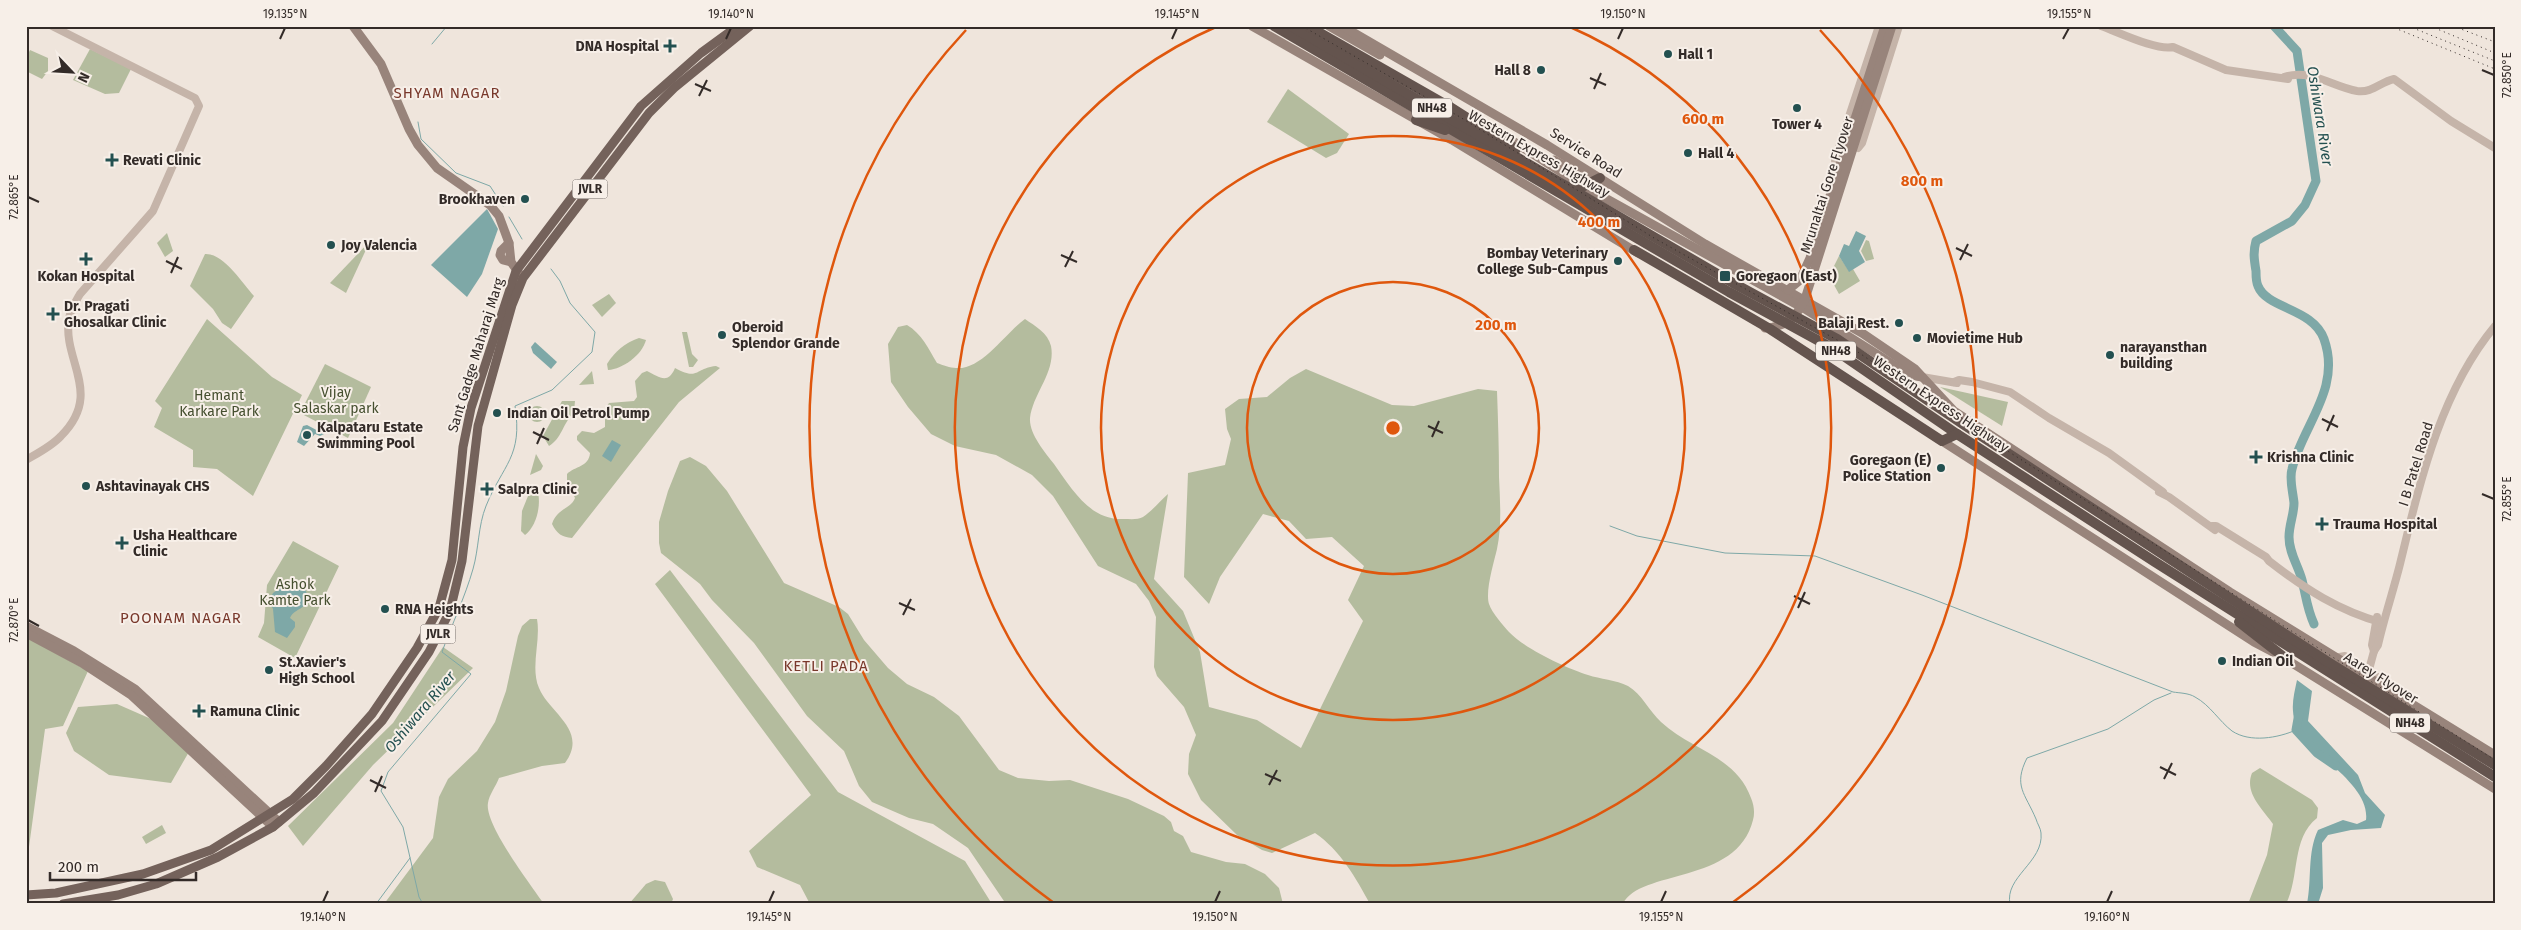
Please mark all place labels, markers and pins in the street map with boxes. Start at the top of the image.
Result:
place label: DNA Hospital [576,38,660,55]
marker: DNA Hospital [663,39,677,53]
place label: Hall 1 [1678,46,1713,63]
marker: Hall 1 [1662,48,1674,60]
place label: Hall 8 [1494,62,1531,79]
marker: Hall 8 [1535,64,1547,76]
marker: Tower 4 [1791,102,1803,114]
place label: Tower 4 [1772,116,1822,133]
place label: Hall 4 [1698,145,1734,162]
marker: Hall 4 [1682,147,1694,159]
place label: Revati Clinic [123,152,201,169]
marker: Revati Clinic [105,153,119,167]
place label: Brookhaven [439,191,515,208]
marker: Brookhaven [519,193,531,205]
place label: Joy Valencia [340,237,418,254]
marker: Joy Valencia [325,239,337,251]
place label: Bombay Veterinary College Sub-Campus [1477,245,1609,278]
marker: Kokan Hospital [79,252,93,266]
marker: Bombay Veterinary College Sub-Campus [1612,255,1624,267]
place label: Kokan Hospital [38,268,135,285]
place label: Goregaon (East) [1736,268,1837,285]
marker: Goregaon (East) [1718,269,1732,283]
place label: Dr. Pragati Ghosalkar Clinic [64,298,167,331]
marker: Dr. Pragati Ghosalkar Clinic [46,307,60,321]
place label: Balaji Rest. [1818,315,1889,332]
marker: Balaji Rest. [1893,317,1905,329]
place label: Oberoid Splendor Grande [732,319,840,352]
marker: Oberoid Splendor Grande [716,329,728,341]
place label: Movietime Hub [1927,330,2023,347]
marker: Movietime Hub [1911,332,1923,344]
place label: narayansthan building [2120,339,2207,372]
marker: narayansthan building [2104,349,2116,361]
place label: Indian Oil Petrol Pump [507,405,650,422]
marker: Indian Oil Petrol Pump [491,407,503,419]
place label: Kalpataru Estate Swimming Pool [317,419,423,452]
centre of rings [1384,419,1402,437]
marker: Kalpataru Estate Swimming Pool [301,429,313,441]
place label: Krishna Clinic [2267,449,2354,466]
marker: Krishna Clinic [2249,450,2263,464]
place label: Goregaon (E) Police Station [1843,452,1931,485]
marker: Goregaon (E) Police Station [1935,462,1947,474]
place label: Ashtavinayak CHS [95,478,210,495]
marker: Ashtavinayak CHS [80,480,92,492]
place label: Salpra Clinic [498,481,577,498]
marker: Salpra Clinic [480,482,494,496]
place label: Trauma Hospital [2333,516,2438,533]
marker: Trauma Hospital [2315,517,2329,531]
place label: Usha Healthcare Clinic [133,527,237,560]
marker: Usha Healthcare Clinic [115,536,129,550]
place label: RNA Heights [395,601,474,618]
marker: RNA Heights [379,603,391,615]
place label: Indian Oil [2232,653,2294,670]
place label: St.Xavier's High School [279,654,356,687]
marker: Indian Oil [2216,655,2228,667]
marker: St.Xavier's High School [263,664,275,676]
place label: Ramuna Clinic [210,703,300,720]
marker: Ramuna Clinic [192,704,206,718]

